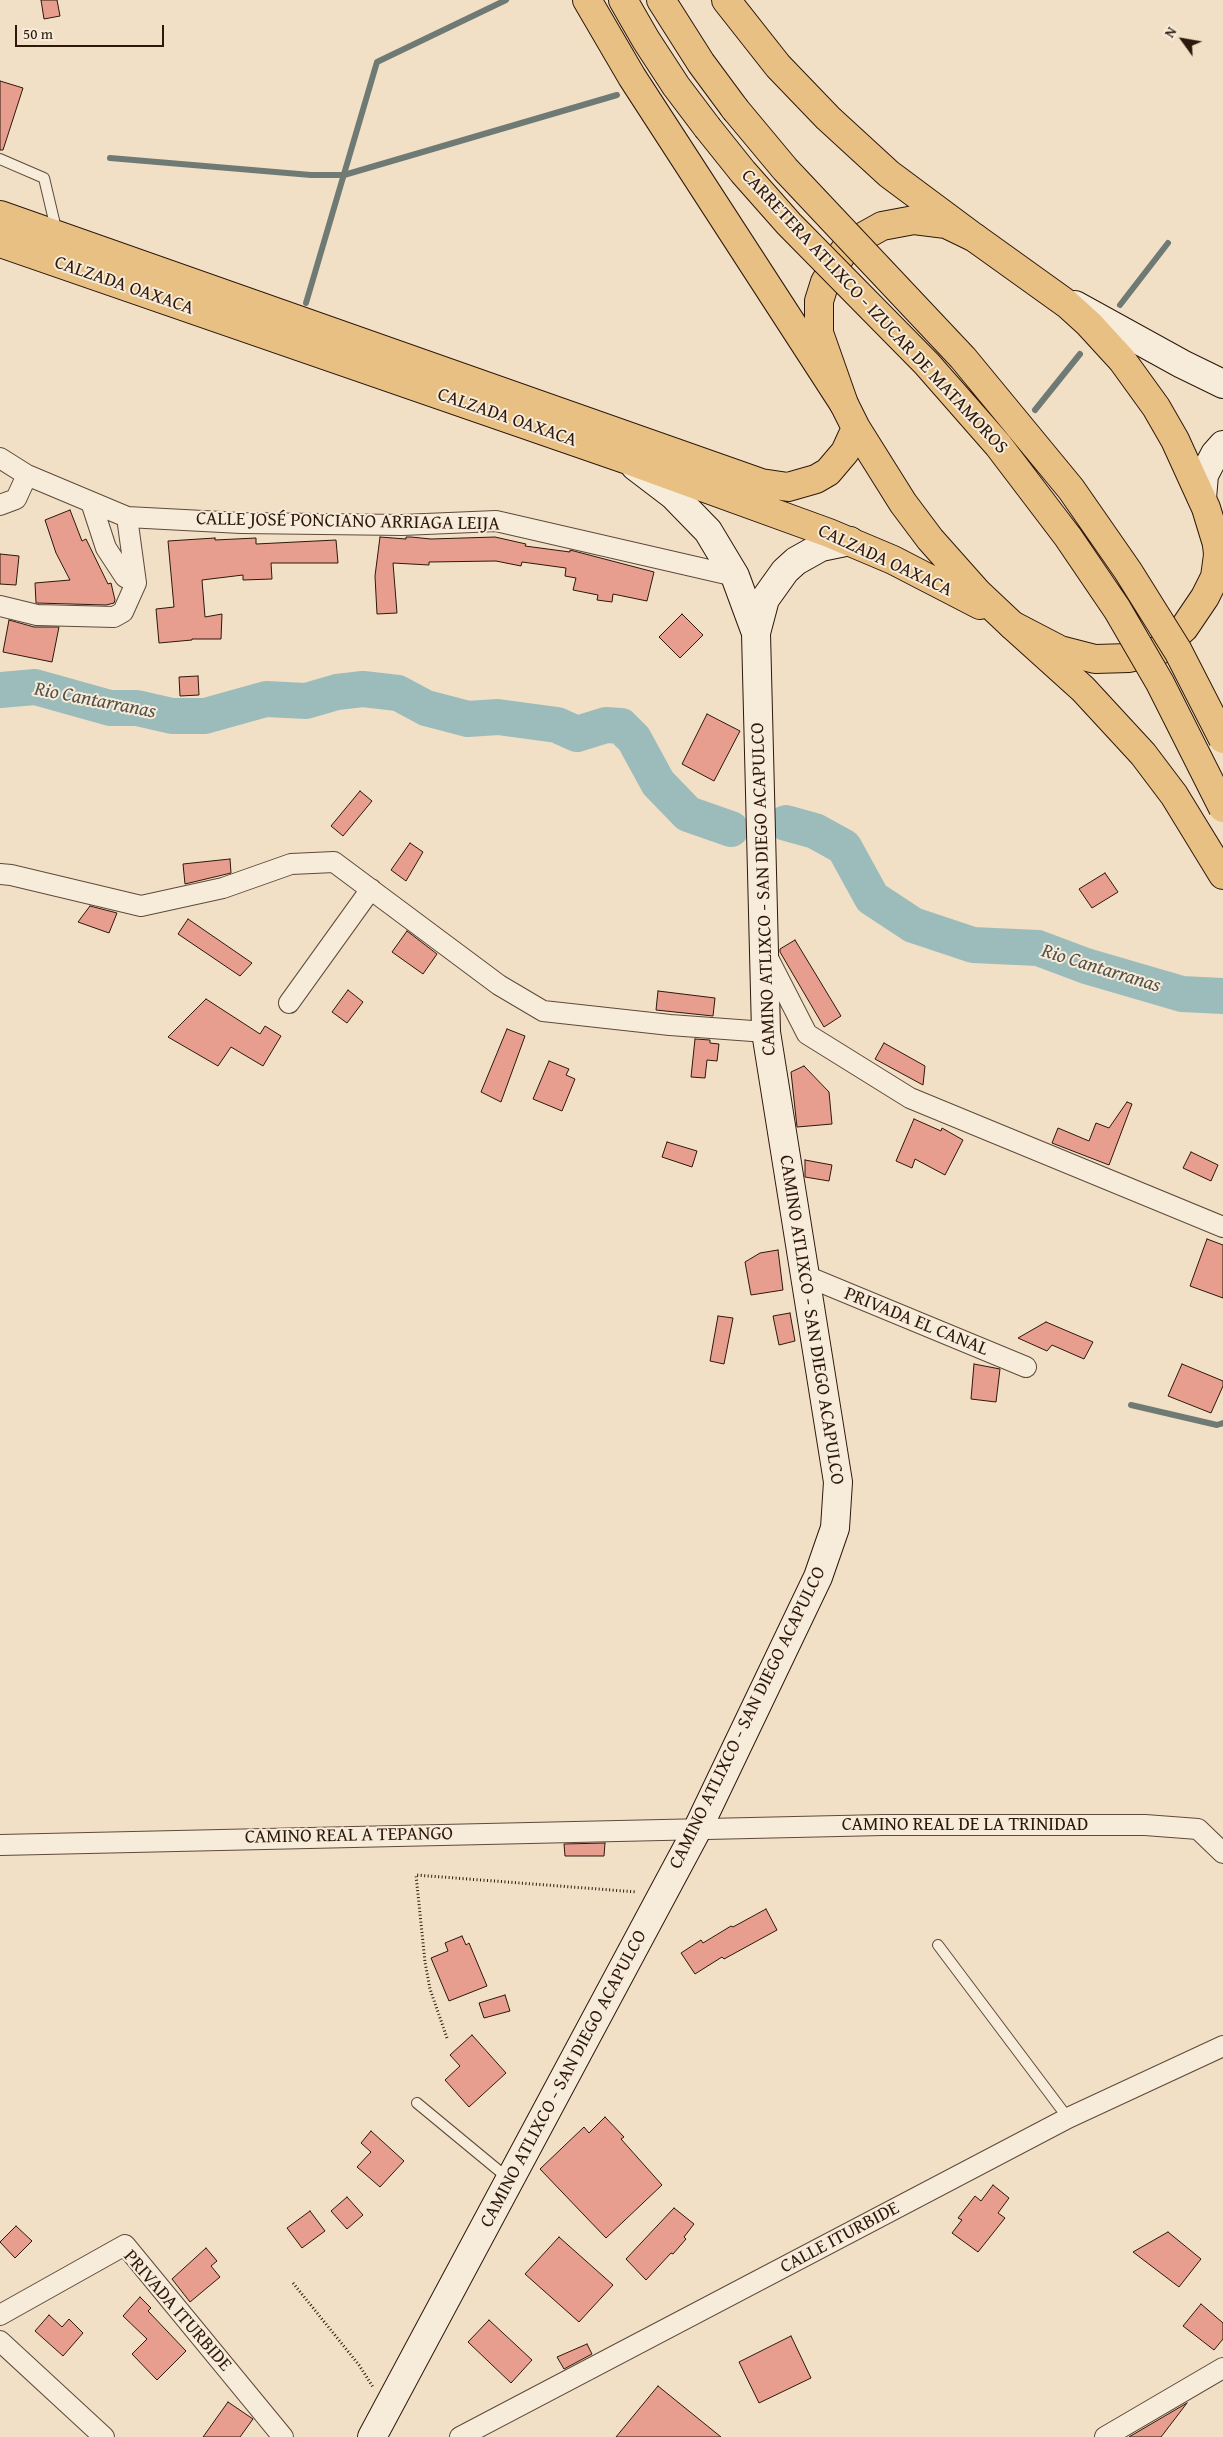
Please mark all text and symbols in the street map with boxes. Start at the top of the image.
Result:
scale bar [18,15,166,47]
north arrow [1158,15,1208,65]
text: 50 m [23,23,53,44]
text: N [1159,23,1181,41]
street label: CARRETERA ATLIXCO - IZUCAR DE MATAMOROS [736,165,1012,459]
street label: CALZADA OAXACA [51,252,197,320]
street label: CALZADA OAXACA [434,384,580,452]
street label: CALLE JOSÉ PONCIANO ARRIAGA LEIJA [196,508,500,536]
street label: CALZADA OAXACA [814,520,956,602]
water label: Rio Cantarranas [32,677,158,725]
street label: CAMINO ATLIXCO - SAN DIEGO ACAPULCO [747,722,781,1056]
water label: Rio Cantarranas [1039,940,1163,998]
street label: CAMINO ATLIXCO - SAN DIEGO ACAPULCO [774,1154,848,1486]
street label: PRIVADA EL CANAL [841,1283,991,1361]
street label: CAMINO ATLIXCO - SAN DIEGO ACAPULCO [665,1563,831,1873]
street label: CAMINO REAL DE LA TRINIDAD [842,1814,1088,1836]
street label: CAMINO REAL A TEPANGO [245,1823,453,1849]
street label: CAMINO ATLIXCO - SAN DIEGO ACAPULCO [476,1926,652,2232]
street label: CALLE ITURBIDE [777,2197,903,2279]
street label: PRIVADA ITURBIDE [118,2246,236,2376]

